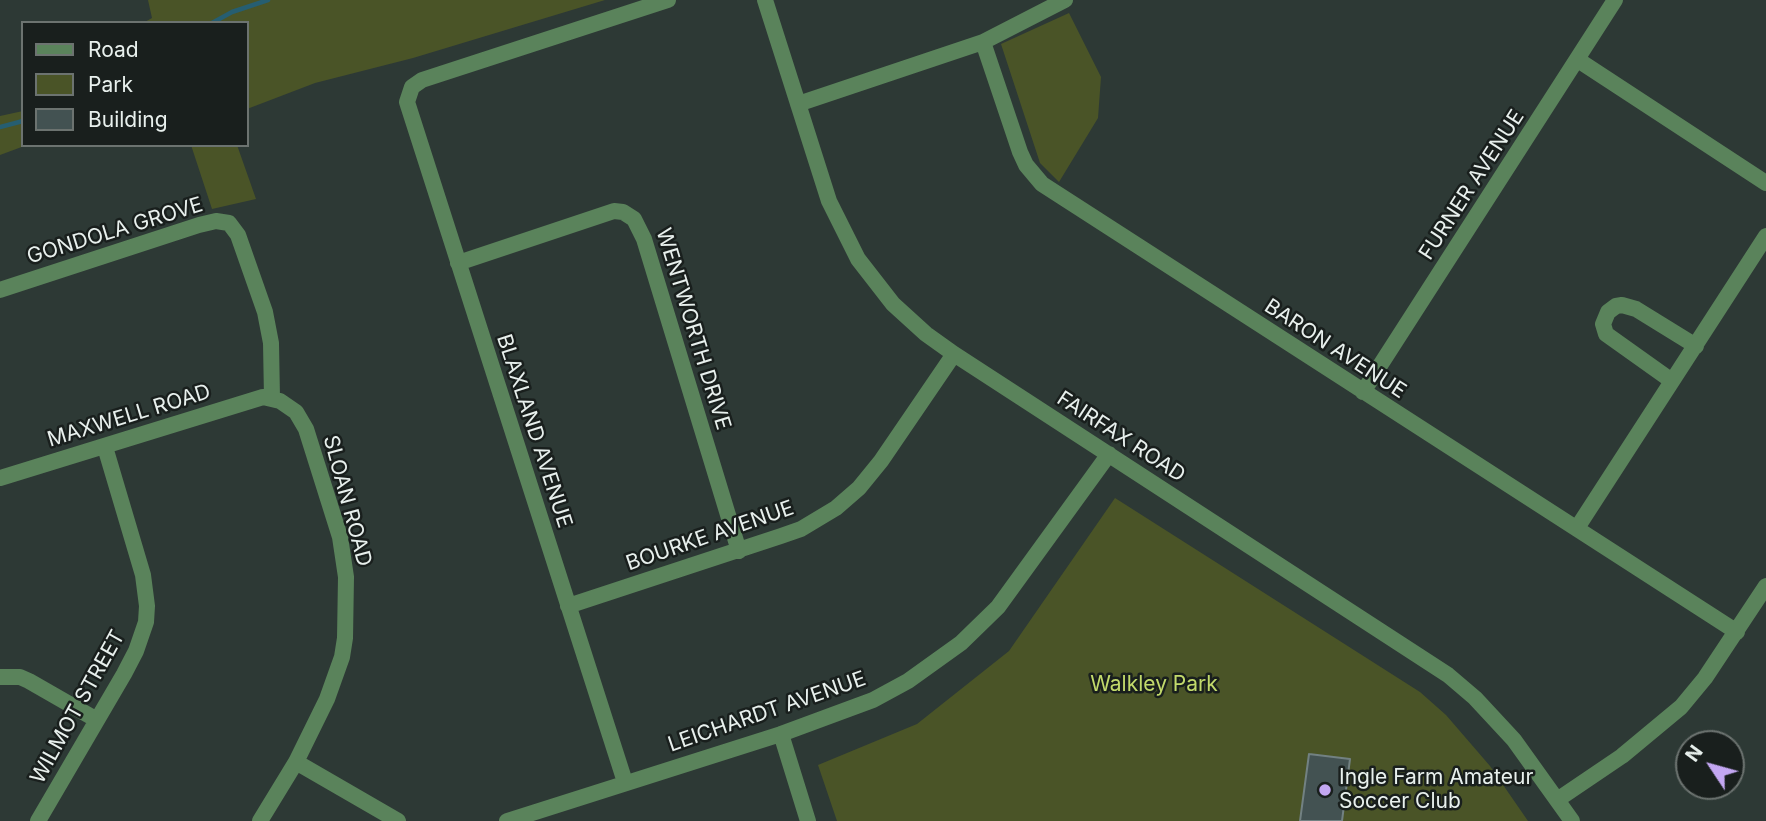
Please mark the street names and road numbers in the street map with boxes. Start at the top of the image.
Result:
street label: FURNER AVENUE [1414,105,1530,265]
street label: GONDOLA GROVE [24,192,206,270]
street label: WENTWORTH DRIVE [650,225,736,433]
street label: BARON AVENUE [1259,294,1411,404]
street label: BLAXLAND AVENUE [491,331,577,531]
street label: MAXWELL ROAD [44,379,214,453]
street label: FAIRFAX ROAD [1052,386,1190,488]
street label: SLOAN ROAD [317,433,377,569]
street label: BOURKE AVENUE [623,495,797,577]
street label: WILMOT STREET [25,626,131,788]
street label: LEICHARDT AVENUE [665,666,869,758]

